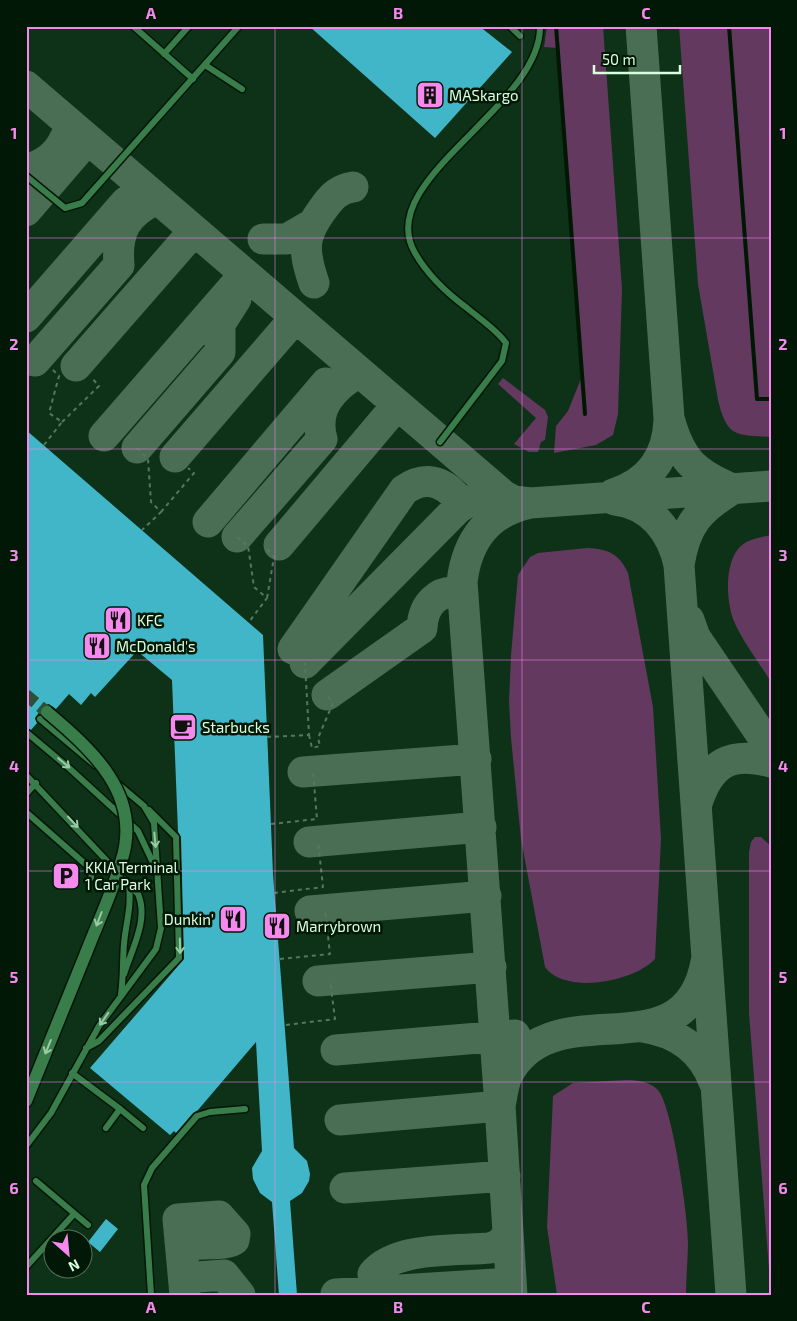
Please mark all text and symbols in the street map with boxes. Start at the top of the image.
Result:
text: A [146,3,157,22]
text: B [393,3,403,22]
text: C [641,3,651,22]
scale bar [594,42,681,74]
text: 50 m [602,50,636,68]
building icon: MASkargo [415,80,445,110]
place label: MASkargo [449,86,519,104]
text: 1 [11,123,17,142]
text: 1 [780,123,786,142]
text: 2 [9,334,19,353]
text: 2 [778,334,788,353]
text: 3 [9,545,19,564]
text: 3 [778,545,788,564]
restaurant icon: KFC [103,605,133,635]
place label: KFC [137,611,163,629]
restaurant icon: McDonald's [82,631,112,661]
place label: McDonald's [116,637,196,655]
cafe icon: Starbucks [168,712,198,742]
place label: Starbucks [202,718,270,736]
text: 4 [9,756,19,775]
text: 4 [778,756,788,775]
one-way arrow [57,758,70,769]
one-way arrow [67,816,79,829]
one-way arrow [150,831,160,847]
place label: KKIA Terminal 1 Car Park [85,858,179,893]
parking icon: KKIA Terminal 1 Car Park [51,861,81,891]
restaurant icon: Dunkin' [218,904,248,934]
place label: Dunkin' [164,910,214,928]
one-way arrow [94,911,103,926]
restaurant icon: Marrybrown [262,911,292,941]
place label: Marrybrown [296,917,381,935]
one-way arrow [175,938,185,954]
text: 5 [10,967,19,986]
text: 5 [779,967,788,986]
one-way arrow [99,1012,109,1026]
one-way arrow [43,1039,52,1054]
text: 6 [9,1178,19,1197]
text: 6 [778,1178,788,1197]
north arrow [42,1228,92,1278]
text: N [66,1256,82,1276]
text: A [146,1297,157,1316]
text: B [393,1297,403,1316]
text: C [641,1297,651,1316]

